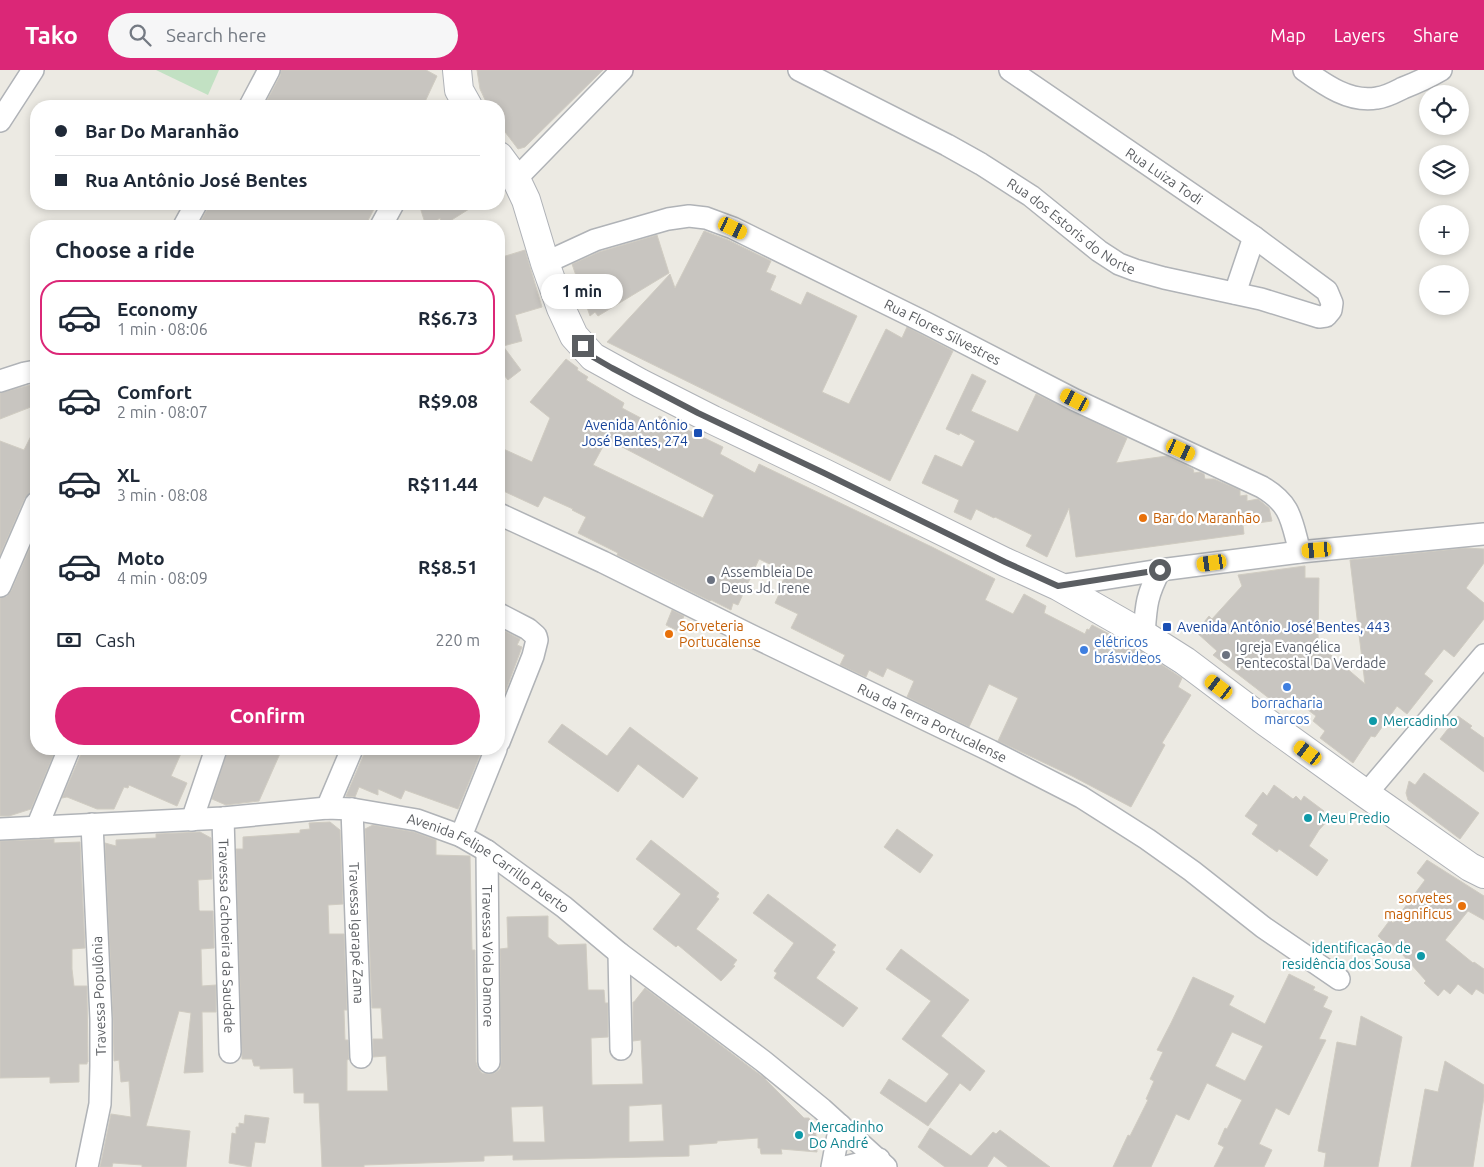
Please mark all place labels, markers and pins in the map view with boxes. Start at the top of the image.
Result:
place label: Avenida Antônio José Bentes, 274 [582,417,688,449]
marker: Avenida Antônio José Bentes, 274 [692,427,704,439]
place label: Bar do Maranhão [1153,510,1260,526]
marker: Bar do Maranhão [1137,512,1149,524]
place label: Assembleia De Deus Jd. Irene [721,564,813,596]
marker: Assembleia De Deus Jd. Irene [705,574,717,586]
place label: Sorveteria Portucalense [679,618,761,650]
place label: Avenida Antônio José Bentes, 443 [1177,619,1390,635]
marker: Avenida Antônio José Bentes, 443 [1161,621,1173,633]
marker: Sorveteria Portucalense [663,628,675,640]
place label: elétricos brásvideos [1094,634,1161,666]
place label: Igreja Evangélica Pentecostal Da Verdade [1236,639,1386,671]
marker: elétricos brásvideos [1078,644,1090,656]
marker: Igreja Evangélica Pentecostal Da Verdade [1220,649,1232,661]
marker: borracharia marcos [1281,681,1293,693]
place label: borracharia marcos [1251,695,1323,727]
place label: Mercadinho [1383,713,1458,729]
marker: Mercadinho [1367,715,1379,727]
place label: Meu Predio [1318,810,1390,826]
marker: Meu Predio [1302,812,1314,824]
place label: sorvetes magnificus [1384,890,1452,922]
marker: sorvetes magnificus [1456,900,1468,912]
place label: identificação de residência dos Sousa [1282,940,1411,972]
marker: identificação de residência dos Sousa [1415,950,1427,962]
place label: Mercadinho Do André [809,1119,884,1151]
marker: Mercadinho Do André [793,1129,805,1141]

